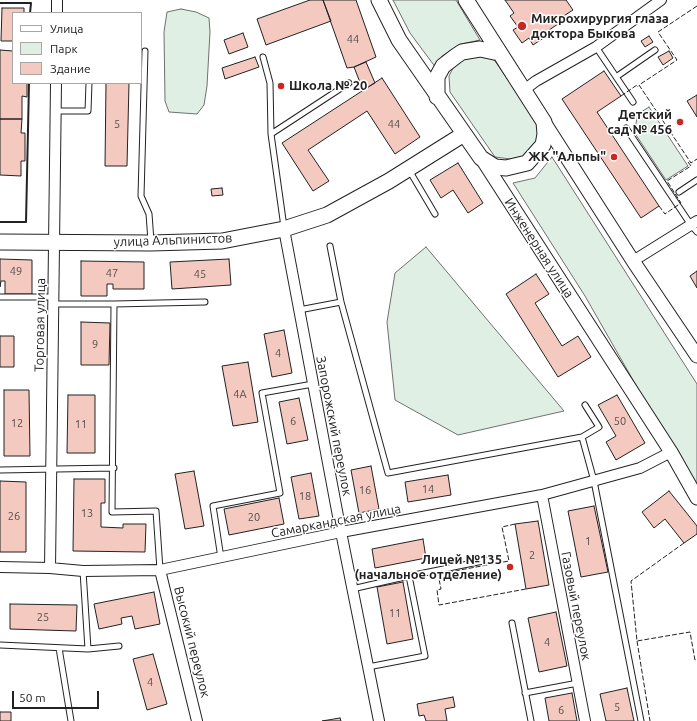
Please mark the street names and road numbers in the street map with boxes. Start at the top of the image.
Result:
street label: Инженерная улица [501,195,577,301]
street label: улица Альпинистов [113,230,233,250]
street label: Торговая улица [31,278,49,372]
street label: Запорожский переулок [313,355,355,497]
street label: Самаркандская улица [270,501,402,541]
street label: Газовый переулок [558,550,594,662]
street label: Высокий переулок [171,585,213,699]

